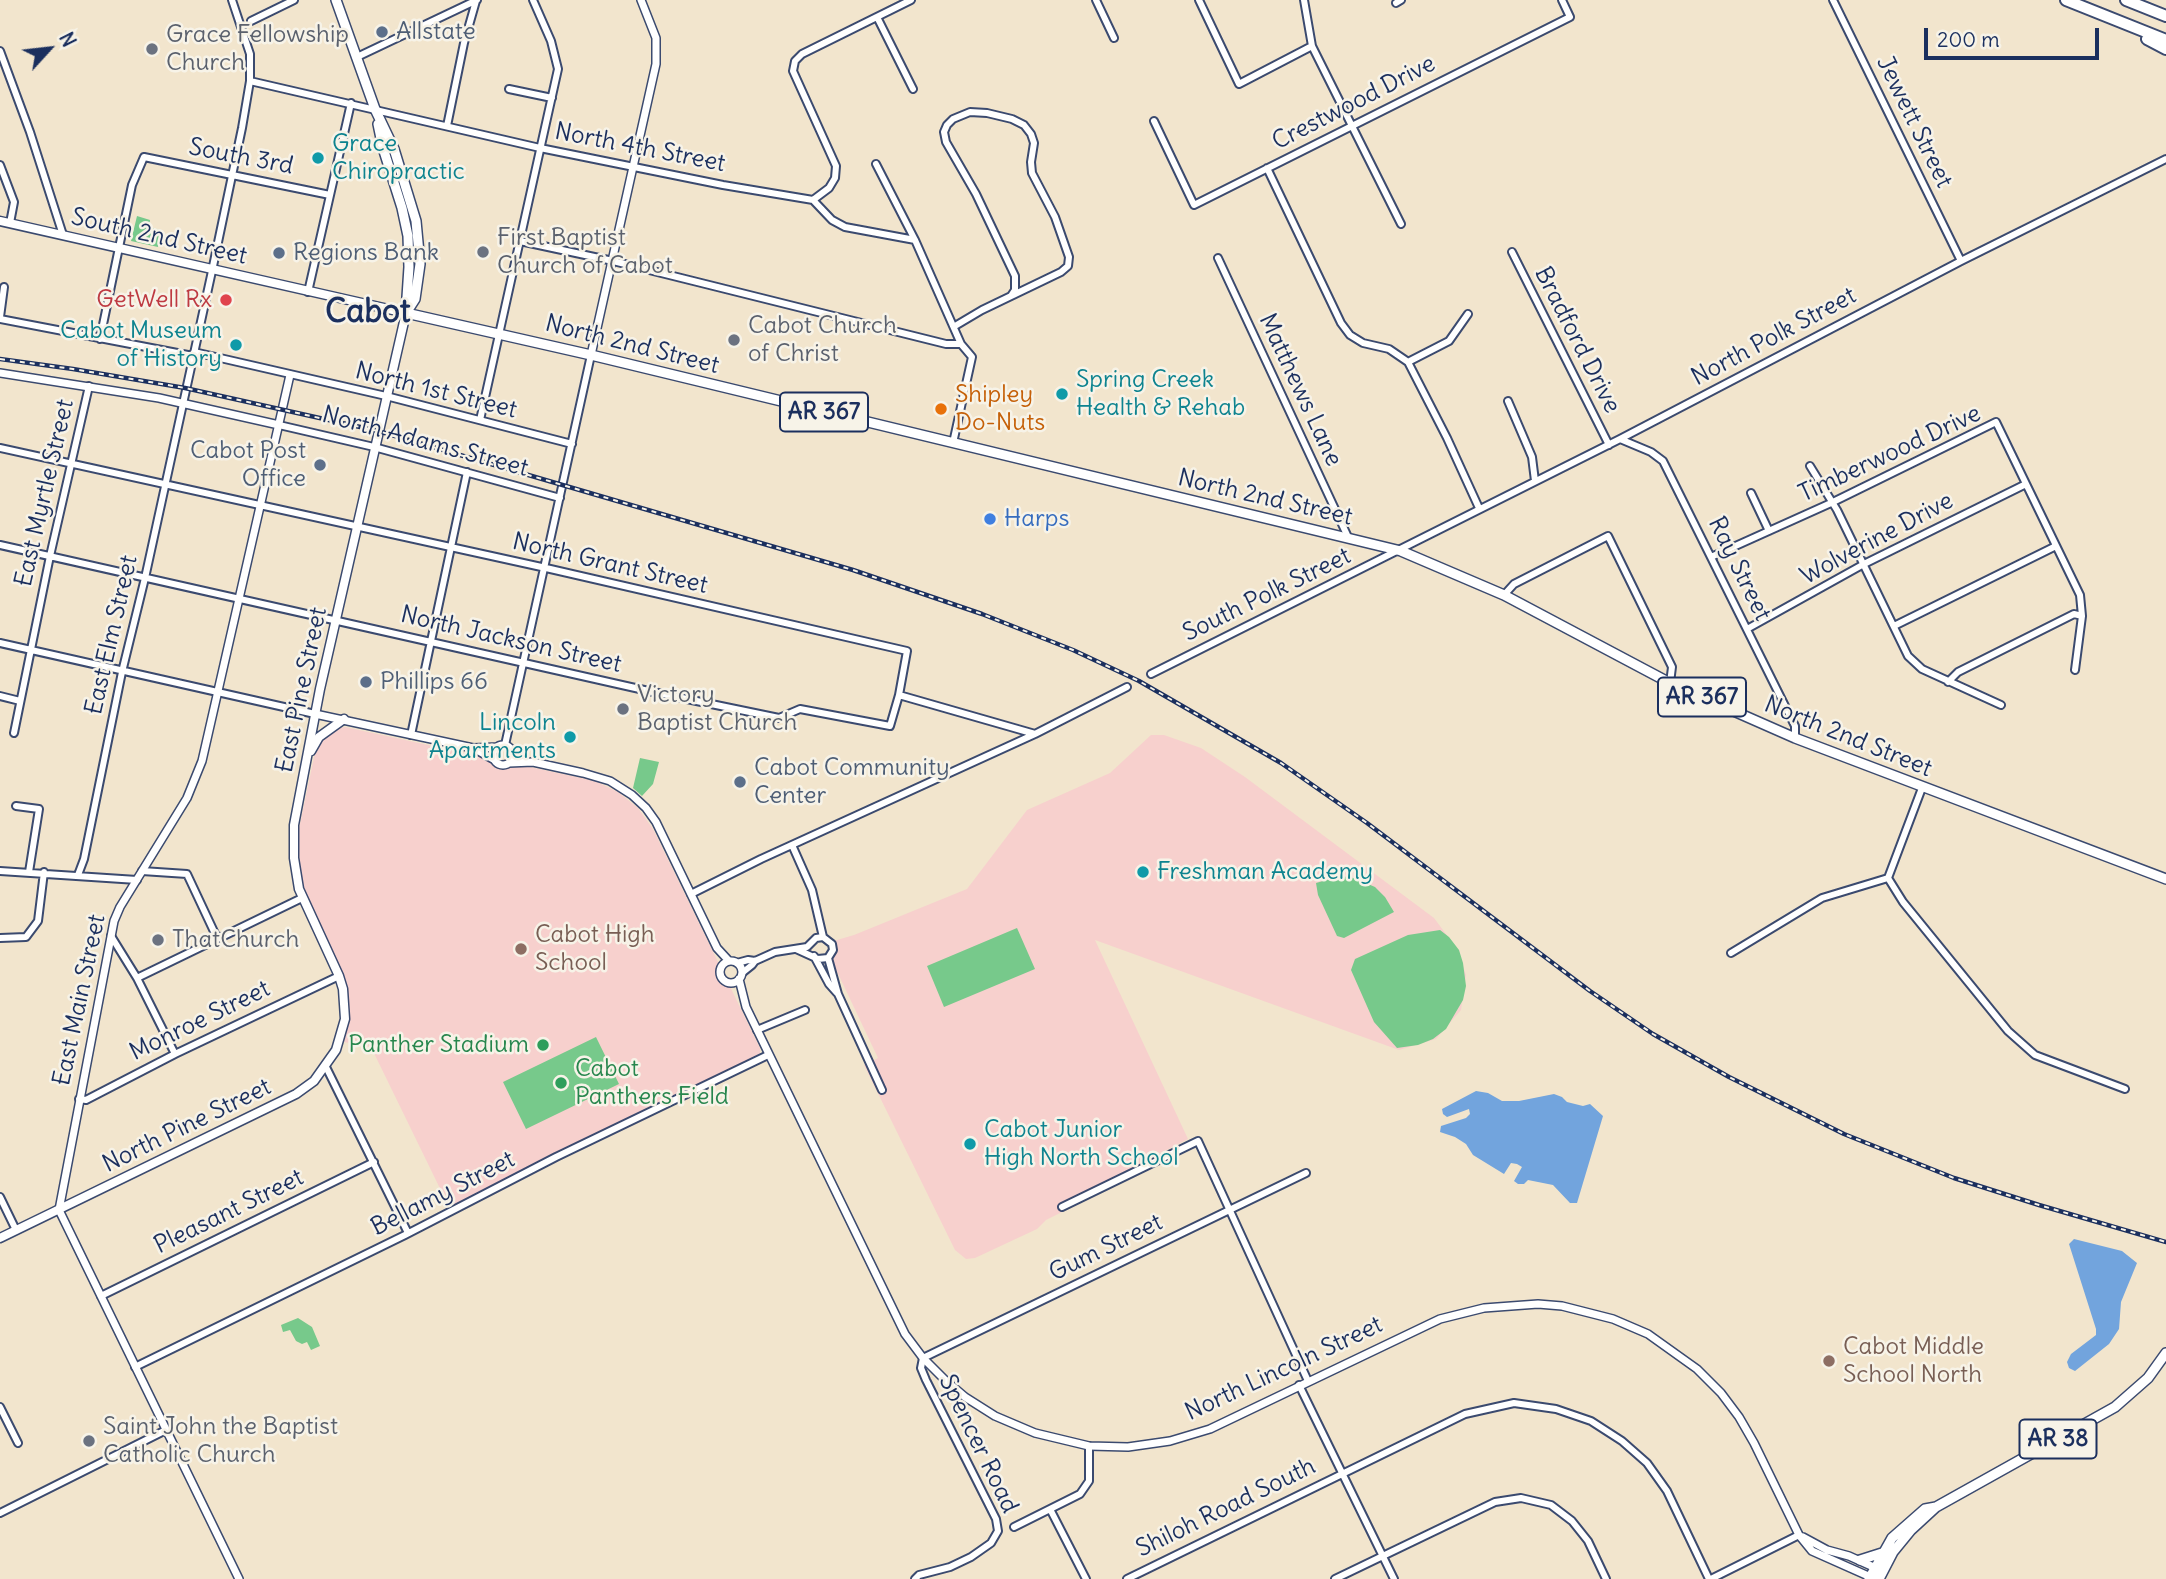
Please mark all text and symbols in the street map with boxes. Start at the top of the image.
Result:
north arrow [14,14,84,84]
scale bar [1928,14,2103,58]
place label: Allstate [396,18,476,46]
place label: Grace Fellowship Church [166,21,349,77]
marker: Allstate [374,24,390,40]
text: 200 m [1937,26,2000,53]
text: N [54,28,81,51]
marker: Grace Fellowship Church [144,41,160,57]
street label: Crestwood Drive [1268,50,1440,156]
street label: Jewett Street [1870,51,1958,193]
street label: North 4th Street [552,117,728,179]
place label: Grace Chiropractic [332,130,465,186]
street label: South 3rd [186,133,296,181]
marker: Grace Chiropractic [310,150,326,166]
street label: South 2nd Street [68,203,250,271]
place label: First Baptist Church of Cabot [497,224,673,280]
place label: Regions Bank [293,239,439,267]
marker: First Baptist Church of Cabot [475,244,491,260]
marker: Regions Bank [271,245,287,261]
street label: Bradford Drive [1528,262,1626,418]
street label: North Polk Street [1687,282,1861,392]
place label: GetWell Rx [96,286,212,314]
marker: GetWell Rx [218,292,234,308]
district label: Cabot [325,294,411,332]
street label: North 2nd Street [542,309,722,381]
street label: Matthews Lane [1252,309,1348,471]
place label: Cabot Church of Christ [748,312,897,368]
place label: Cabot Museum of History [60,317,222,373]
marker: Cabot Church of Christ [726,332,742,348]
marker: Cabot Museum of History [228,337,244,353]
street label: North 1st Street [352,357,520,425]
place label: Spring Creek Health & Rehab [1076,366,1245,422]
place label: Shipley Do-Nuts [955,381,1045,437]
marker: Spring Creek Health & Rehab [1054,386,1070,402]
road number: AR 367 [780,392,868,432]
street label: East Myrtle Street [9,397,81,589]
street label: Timberwood Drive [1794,399,1986,509]
street label: North Adams Street [319,401,531,483]
marker: Shipley Do-Nuts [933,401,949,417]
place label: Cabot Post Office [190,437,306,493]
marker: Cabot Post Office [312,457,328,473]
street label: North 2nd Street [1175,464,1355,532]
street label: Wolverine Drive [1796,487,1958,591]
place label: Harps [1004,505,1069,533]
marker: Harps [982,511,998,527]
street label: Ray Street [1701,512,1777,626]
street label: North Grant Street [510,528,710,600]
street label: South Polk Street [1178,542,1356,648]
street label: East Elm Street [80,553,144,717]
street label: North Jackson Street [398,601,624,679]
street label: East Pine Street [270,605,334,775]
place label: Phillips 66 [380,668,488,696]
marker: Phillips 66 [358,674,374,690]
road number: AR 367 [1658,678,1746,716]
place label: Victory Baptist Church [637,681,797,737]
street label: North 2nd Street [1760,690,1936,784]
marker: Victory Baptist Church [615,701,631,717]
place label: Lincoln Apartments [429,709,556,765]
marker: Lincoln Apartments [562,729,578,745]
place label: Cabot Community Center [754,754,950,810]
marker: Cabot Community Center [732,774,748,790]
place label: Freshman Academy [1157,858,1373,886]
marker: Freshman Academy [1135,864,1151,880]
street label: East Main Street [48,912,112,1088]
place label: Cabot High School [535,921,655,977]
place label: ThatChurch [172,926,299,954]
marker: ThatChurch [150,932,166,948]
marker: Cabot High School [513,941,529,957]
street label: Monroe Street [125,975,275,1067]
place label: Panther Stadium [348,1031,529,1059]
marker: Panther Stadium [535,1037,551,1053]
place label: Cabot Panthers Field [575,1055,729,1111]
street label: North Pine Street [98,1073,276,1179]
marker: Cabot Panthers Field [553,1075,569,1091]
place label: Cabot Junior High North School [984,1116,1179,1172]
marker: Cabot Junior High North School [962,1136,978,1152]
street label: Bellamy Street [366,1145,520,1243]
street label: Pleasant Street [150,1163,308,1261]
street label: Gum Street [1045,1208,1167,1288]
street label: North Lincoln Street [1181,1311,1387,1427]
place label: Cabot Middle School North [1843,1333,1984,1389]
marker: Cabot Middle School North [1821,1353,1837,1369]
street label: Spencer Road [932,1370,1024,1518]
place label: Saint John the Baptist Catholic Church [103,1413,338,1469]
road number: AR 38 [2020,1420,2096,1458]
marker: Saint John the Baptist Catholic Church [81,1433,97,1449]
street label: Shiloh Road South [1132,1452,1320,1564]

